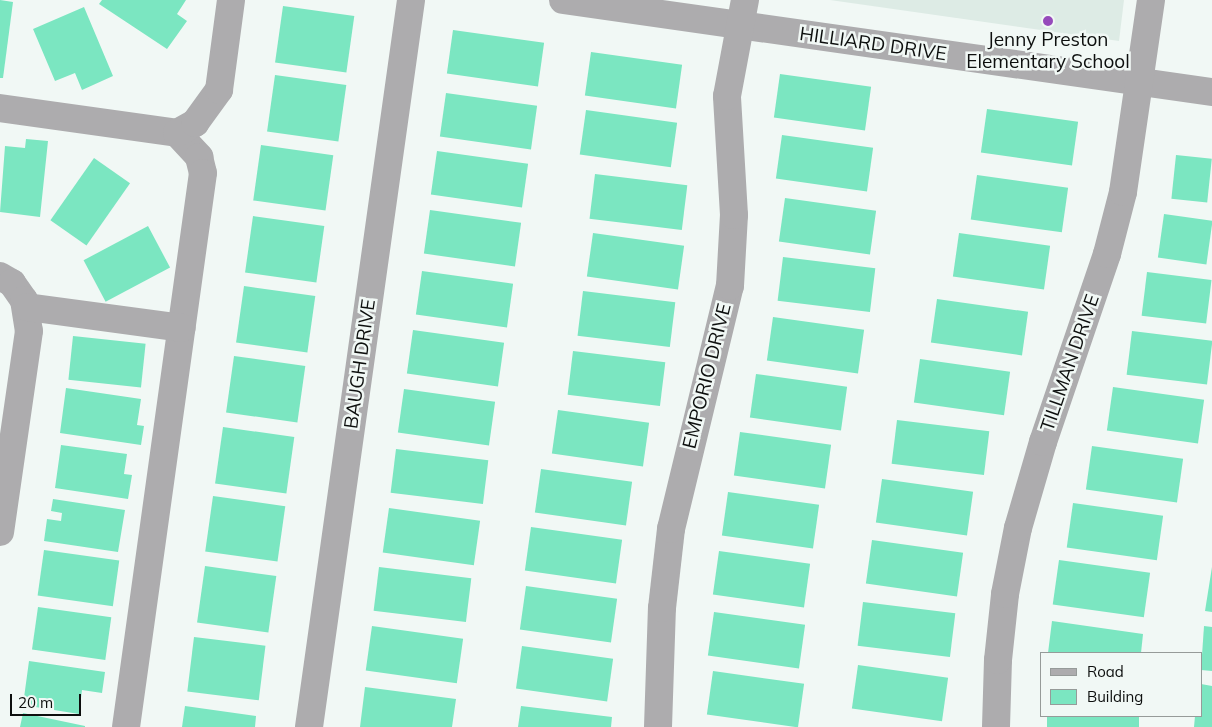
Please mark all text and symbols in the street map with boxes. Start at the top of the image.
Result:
marker: Jenny Preston Elementary School [1042,15,1054,27]
street label: HILLIARD DRIVE [798,22,948,66]
place label: Jenny Preston Elementary School [966,29,1130,73]
street label: TILLMAN DRIVE [1036,292,1104,434]
street label: BAUGH DRIVE [340,298,380,430]
street label: EMPORIO DRIVE [678,301,736,451]
legend [1040,652,1202,717]
text: Road [1087,662,1124,681]
scale bar [12,684,84,716]
text: Building [1087,687,1143,706]
text: 20 m [18,693,53,712]

